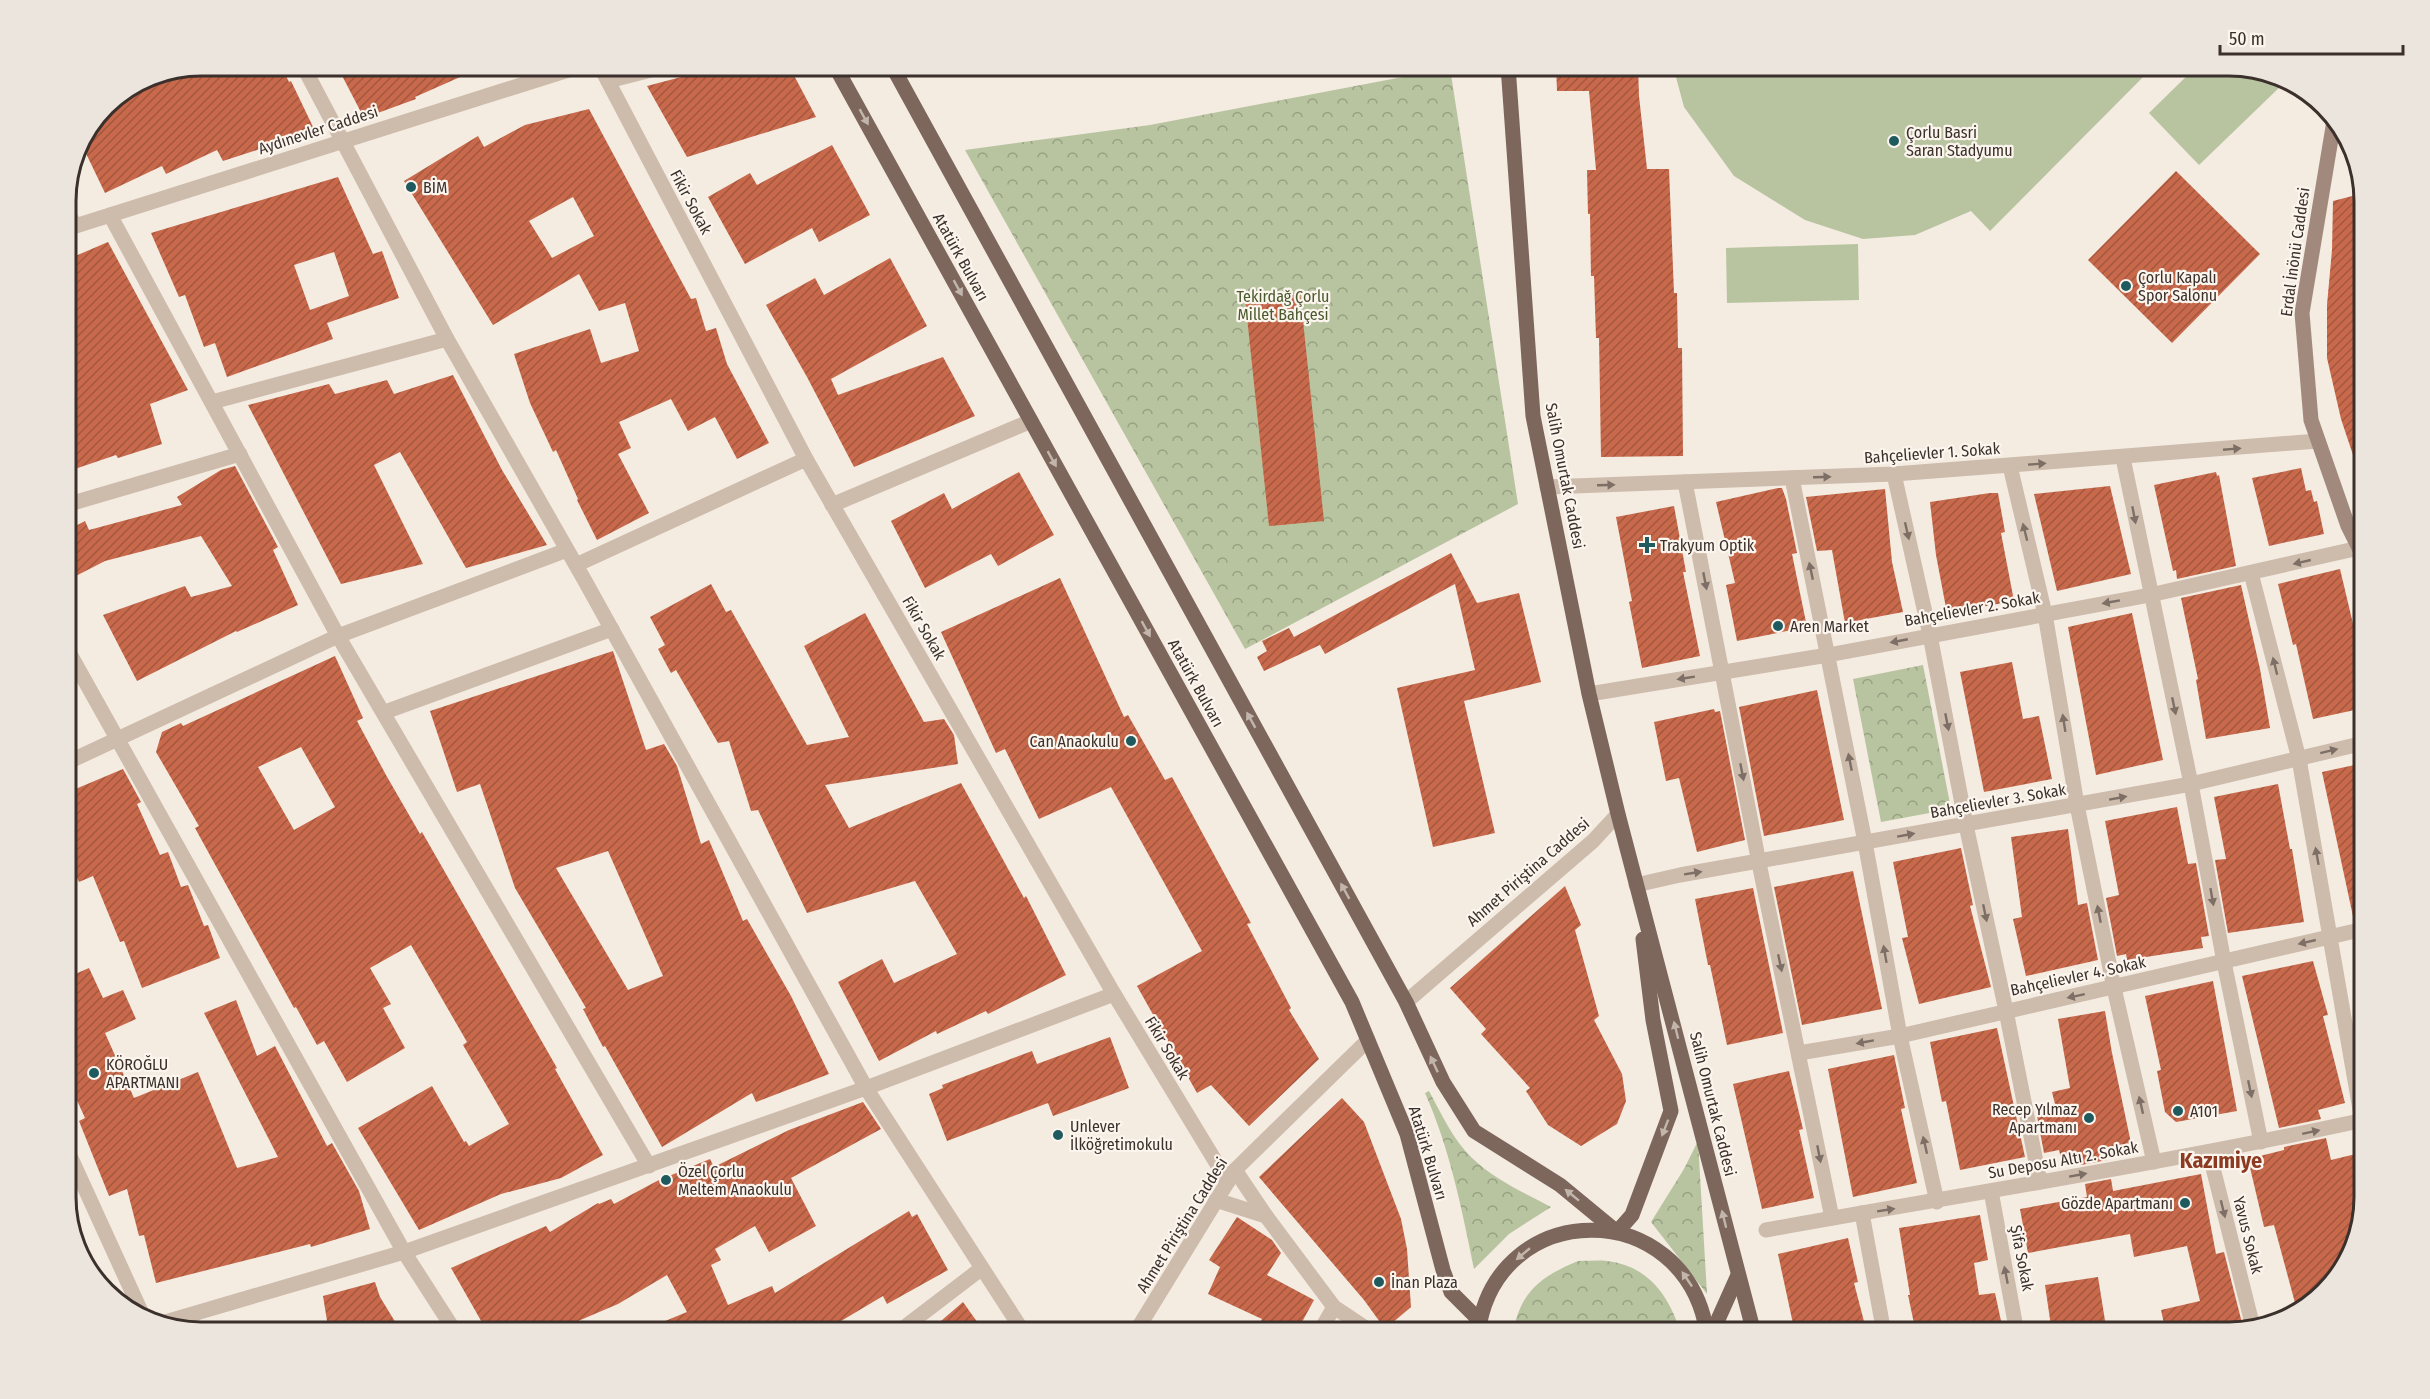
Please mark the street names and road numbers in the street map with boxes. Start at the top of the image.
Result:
street label: Aydınevler Caddesi [256,102,380,158]
street label: Fikir Sokak [666,167,716,238]
street label: Erdal İnönü Caddesi [2277,186,2313,318]
street label: Atatürk Bulvarı [929,210,993,304]
street label: Salih Omurtak Caddesi [1542,401,1588,551]
street label: Bahçelievler 1. Sokak [1863,439,2001,467]
street label: Bahçelievler 2. Sokak [1903,588,2042,630]
street label: Fikir Sokak [898,593,950,664]
street label: Atatürk Bulvarı [1164,636,1228,730]
street label: Bahçelievler 3. Sokak [1929,780,2068,822]
street label: Ahmet Piriştina Caddesi [1463,814,1593,930]
street label: Bahçelievler 4. Sokak [2009,952,2148,1000]
street label: Fikir Sokak [1141,1013,1194,1083]
street label: Salih Omurtak Caddesi [1686,1030,1740,1178]
street label: Atatürk Bulvarı [1405,1104,1451,1202]
street label: Su Deposu Altı 2. Sokak [1987,1137,2140,1183]
street label: Ahmet Piriştina Caddesi [1133,1154,1231,1296]
street label: Yavus Sokak [2229,1194,2267,1276]
street label: Şifa Sokak [2006,1223,2038,1293]

